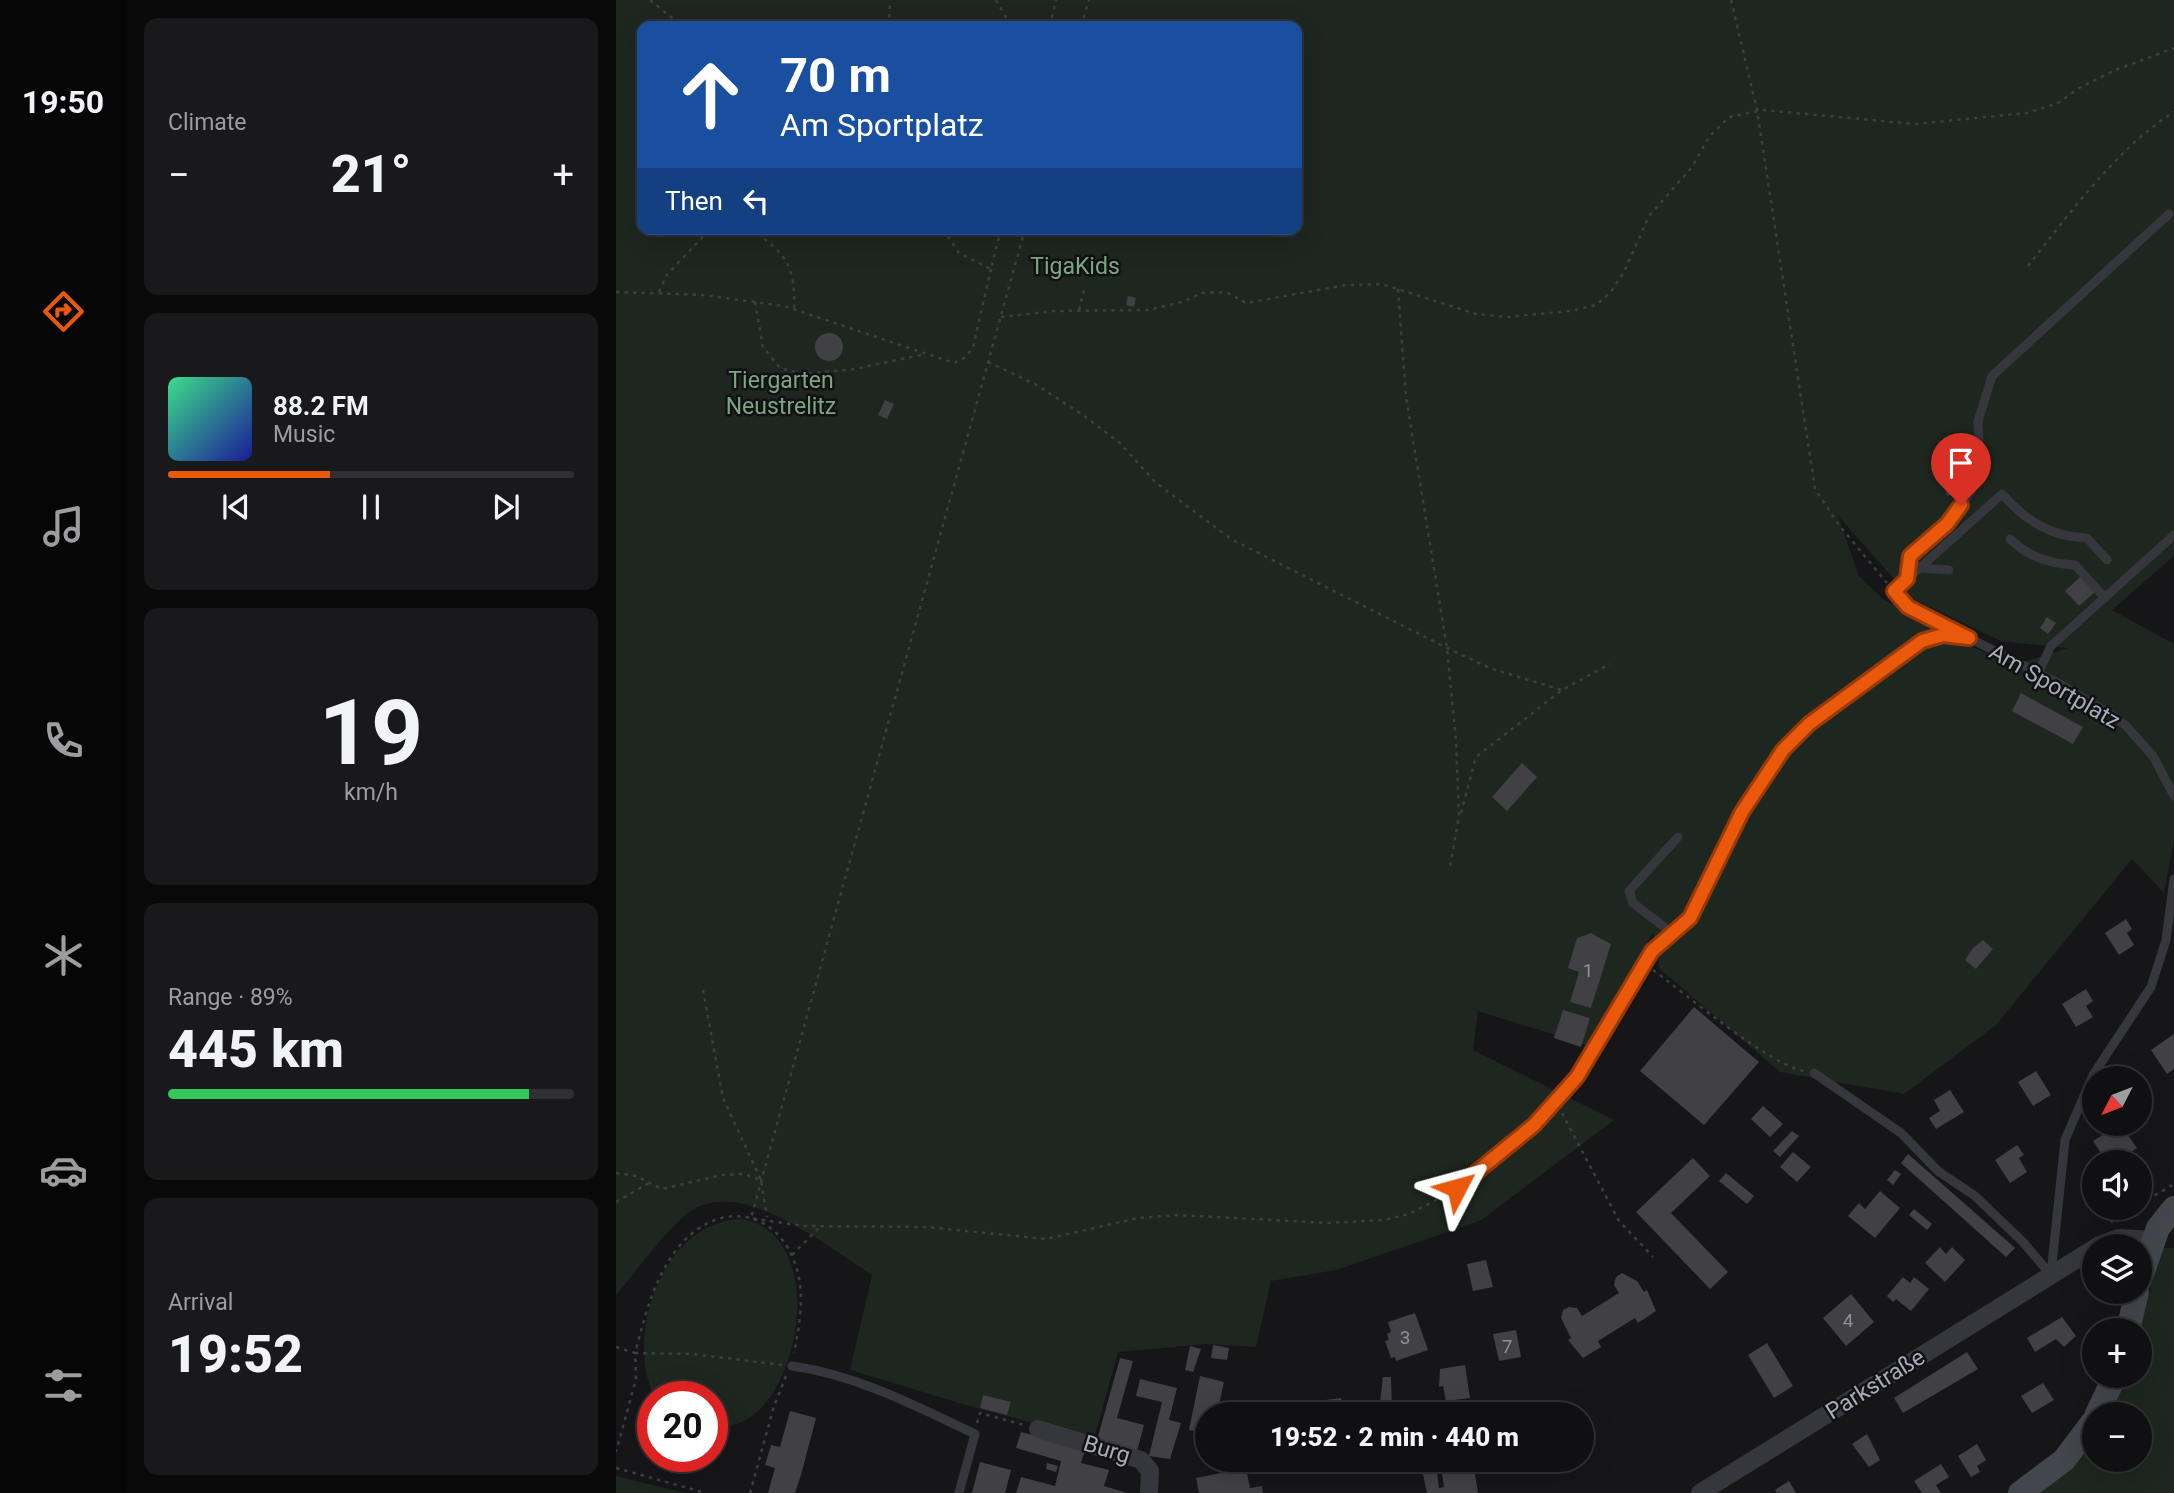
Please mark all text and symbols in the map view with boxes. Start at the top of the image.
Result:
text: 70 m [780,47,891,104]
icon: ahead [665,49,756,140]
text: 19:50 [22,83,104,121]
text: Am Sportplatz [780,106,984,144]
text: Climate [168,109,247,136]
text: 21° [331,144,411,205]
text: − [168,153,190,197]
text: + [552,153,574,197]
icon: left [737,182,775,220]
text: Then [665,186,723,216]
park label: TigaKids [1030,253,1120,280]
icon: directions [39,287,88,336]
park label: Tiergarten Neustrelitz [726,367,836,420]
text: 88.2 FM [273,391,369,421]
text: Music [273,421,335,448]
pin [1931,433,1991,505]
icon: arrive [1942,444,1980,482]
icon: previous [217,488,255,526]
icon: pause [352,488,390,526]
icon: next [487,488,525,526]
icon: music [39,502,88,551]
street label: Am Sportplatz [1985,638,2125,735]
text: 19 [319,680,423,786]
icon: phone [39,716,88,765]
text: km/h [344,779,398,806]
icon: climate [39,931,88,980]
house number: 1 [1583,959,1593,982]
text: Range · 89% [168,984,293,1011]
text: 445 km [168,1019,344,1080]
north arrow [2082,1066,2152,1136]
map controls [2082,1066,2152,1472]
icon: car [39,1146,88,1195]
button: sound [2082,1150,2152,1220]
position arrow [1420,1151,1494,1225]
button: layers [2082,1234,2152,1304]
text: Arrival [168,1289,233,1316]
house number: 4 [1843,1309,1854,1332]
button: + [2082,1318,2152,1388]
text: 19:52 [168,1324,303,1385]
house number: 3 [1400,1326,1410,1349]
house number: 7 [1502,1335,1512,1358]
street label: Parkstraße [1821,1343,1930,1425]
icon: filters [39,1361,88,1410]
speed limit sign: 20 [637,1381,728,1472]
button: − [2082,1402,2152,1472]
text: 19:52 · 2 min · 440 m [1270,1422,1519,1452]
street label: Burg [1080,1430,1134,1469]

